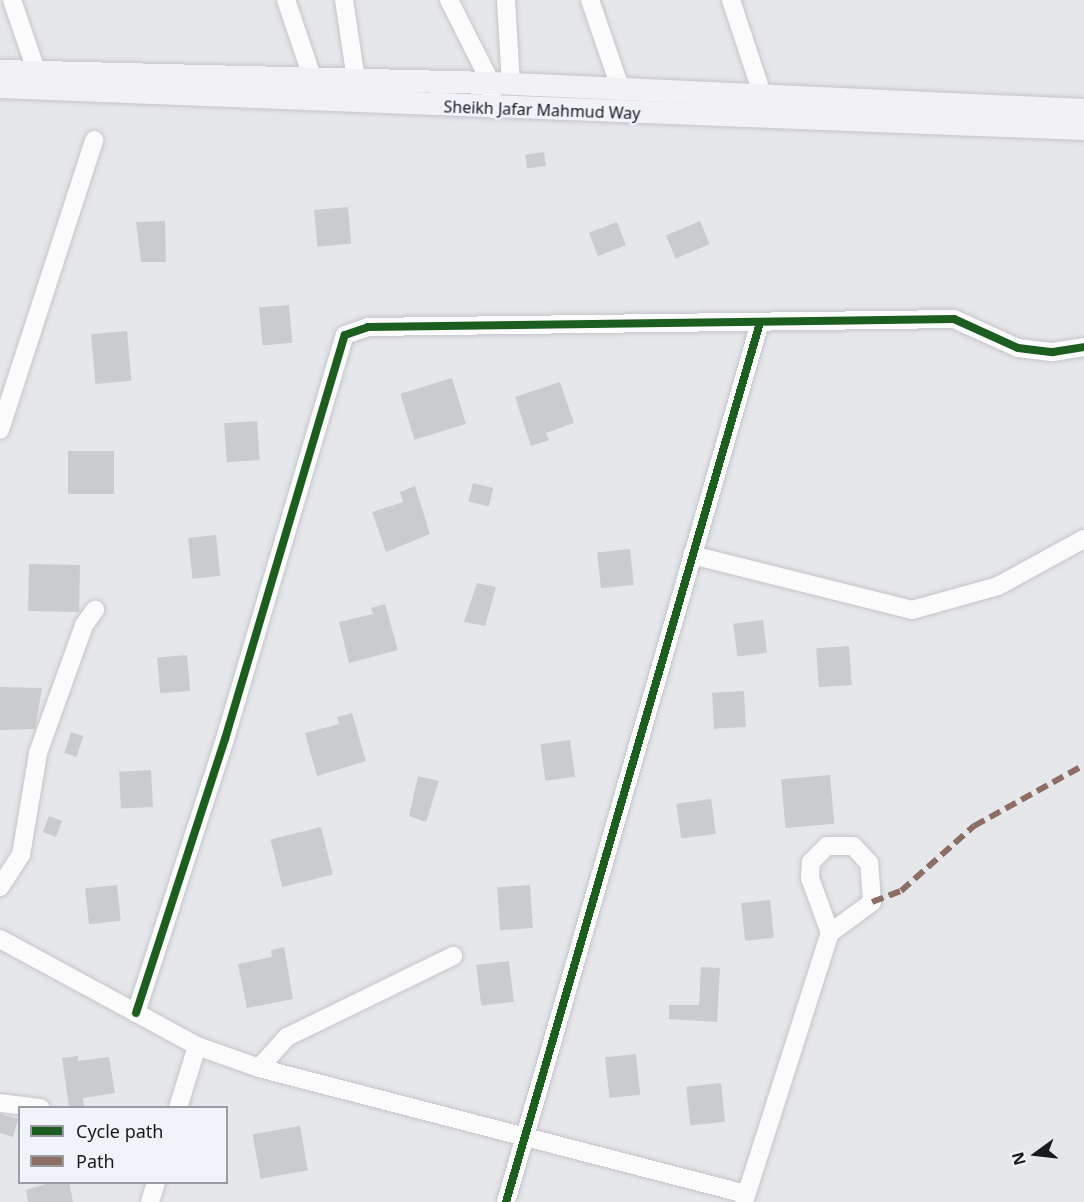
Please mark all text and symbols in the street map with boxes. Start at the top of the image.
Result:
street label: Sheikh Jafar Mahmud Way [443,97,641,123]
legend [18,1106,228,1184]
text: Cycle path [76,1119,163,1143]
north arrow [1006,1124,1066,1184]
text: Path [76,1149,115,1173]
text: N [1006,1150,1031,1168]

